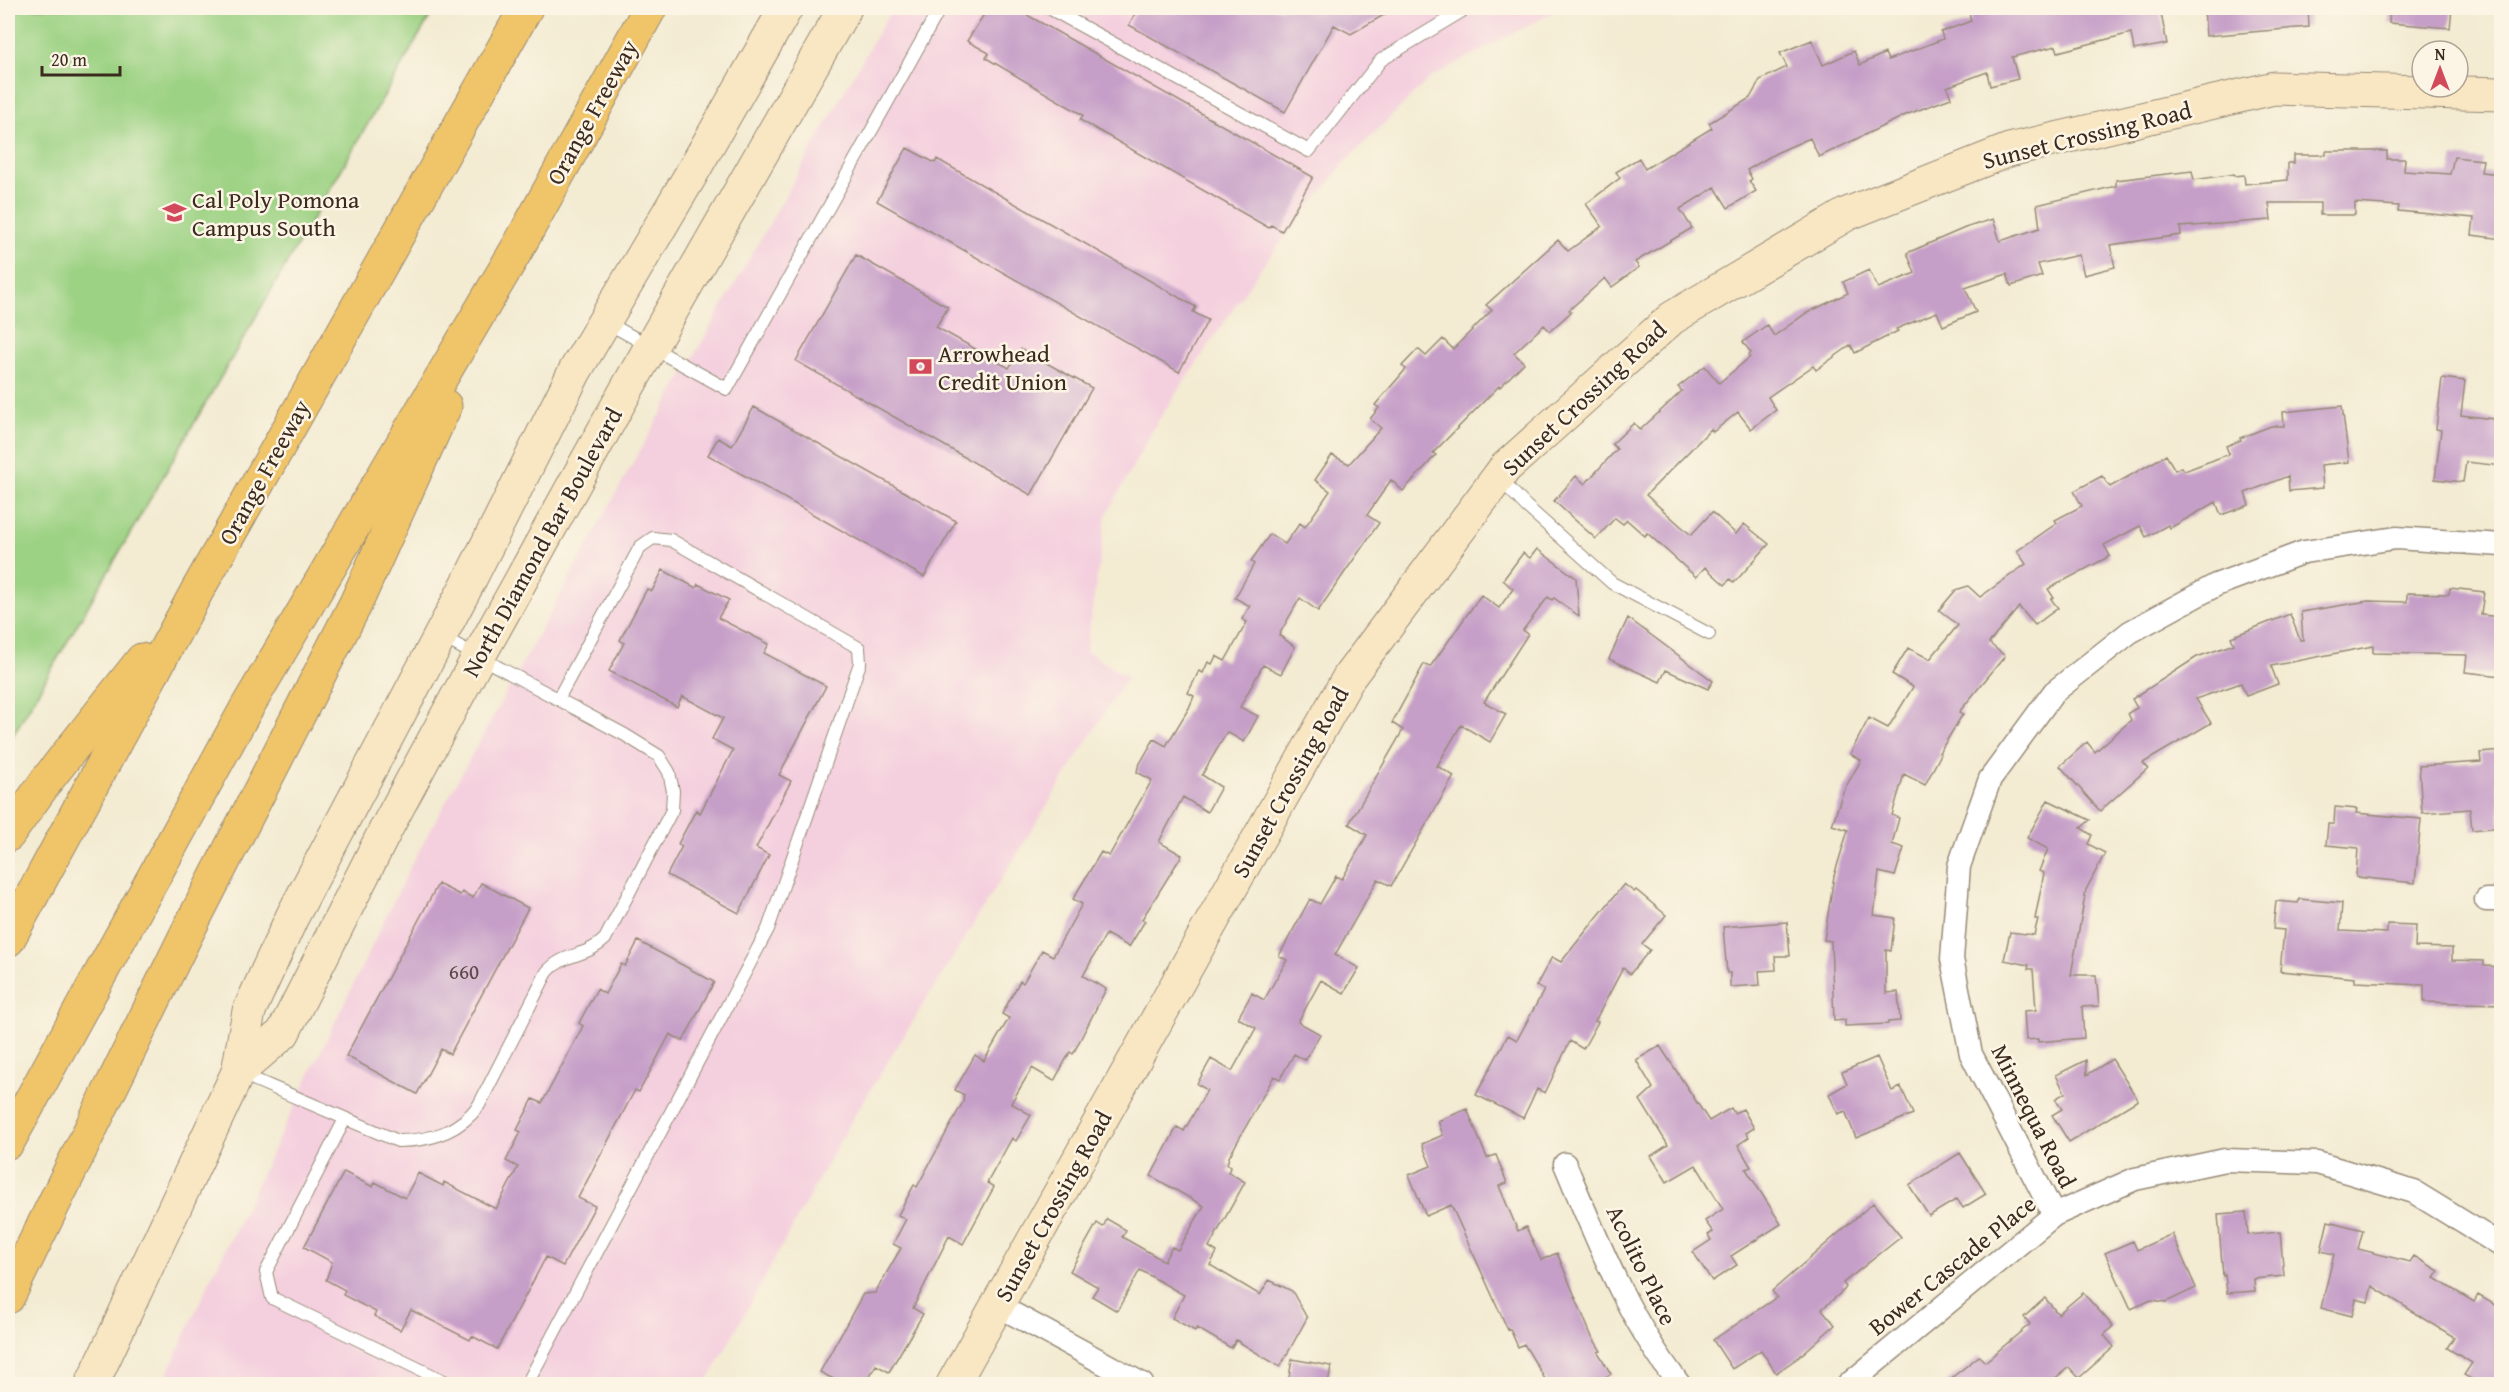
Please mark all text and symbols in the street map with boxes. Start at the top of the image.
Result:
street label: Orange Freeway [538,33,646,191]
scale bar [42,39,120,77]
north arrow [2410,39,2470,99]
text: N [2435,42,2446,66]
text: 20 m [51,46,87,73]
street label: Sunset Crossing Road [1979,92,2195,178]
place label: Cal Poly Pomona Campus South [192,182,360,245]
school or university icon: Cal Poly Pomona Campus South [161,200,187,226]
street label: Sunset Crossing Road [1494,312,1674,484]
place label: Arrowhead Credit Union [938,336,1067,399]
bank icon: Arrowhead Credit Union [907,354,933,380]
street label: Orange Freeway [210,393,318,551]
street label: North Diamond Bar Boulevard [453,401,631,683]
street label: Sunset Crossing Road [1223,680,1357,884]
house number: 660 [449,956,479,987]
street label: Minnequa Road [1983,1038,2085,1194]
street label: Sunset Crossing Road [986,1104,1120,1308]
street label: Bower Cascade Place [1861,1186,2043,1344]
street label: Acolito Place [1598,1199,1686,1331]

